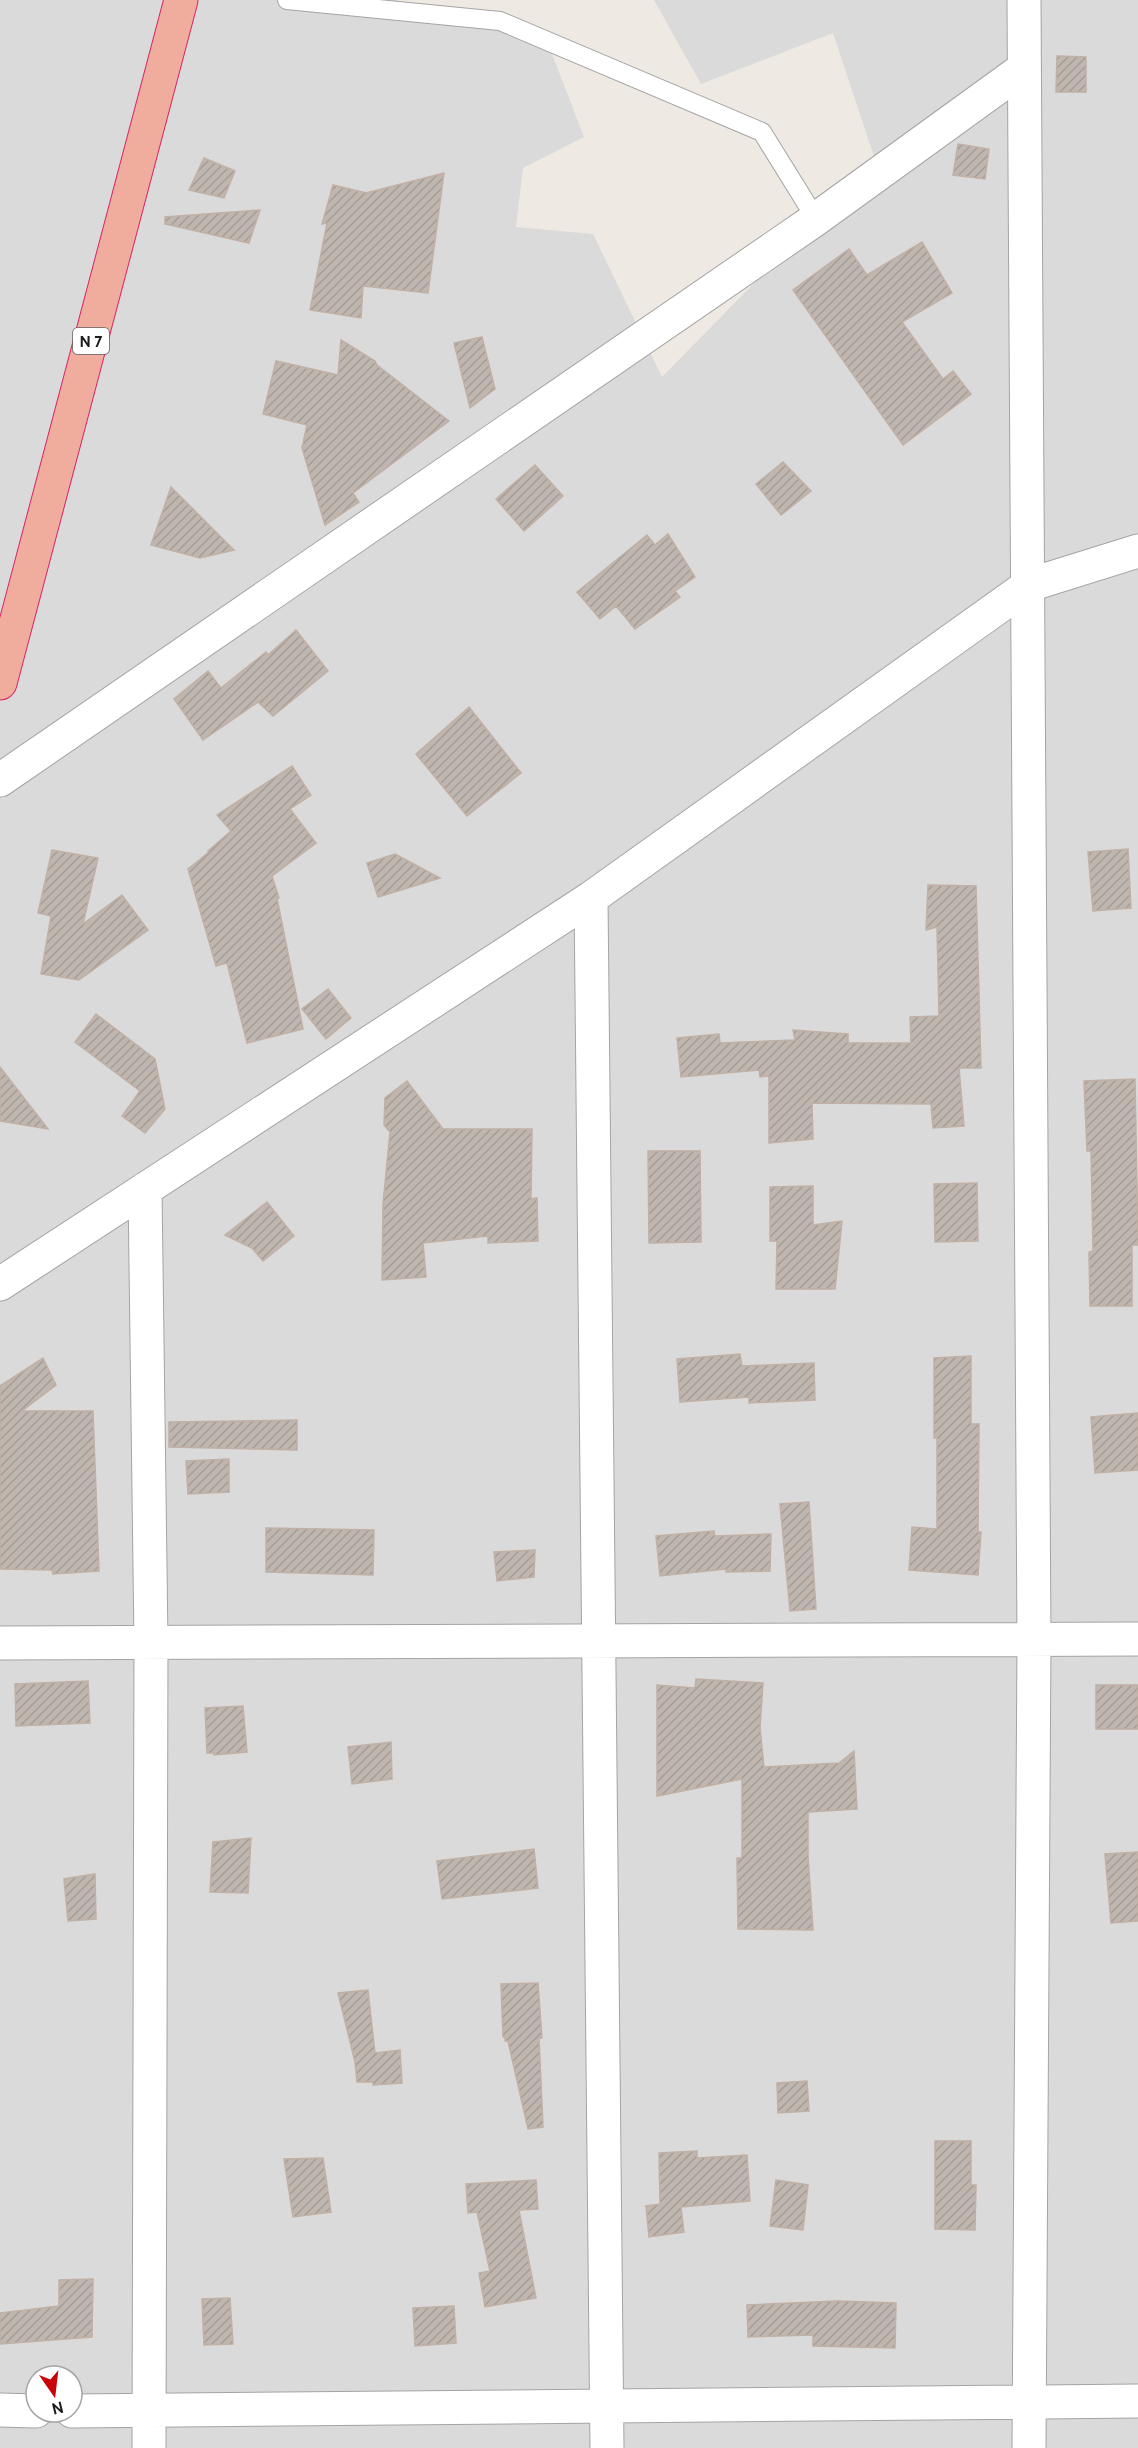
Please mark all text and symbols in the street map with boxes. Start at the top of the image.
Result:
road number: N 7 [73,328,109,354]
north arrow [24,2364,84,2424]
text: N [50,2397,65,2419]

